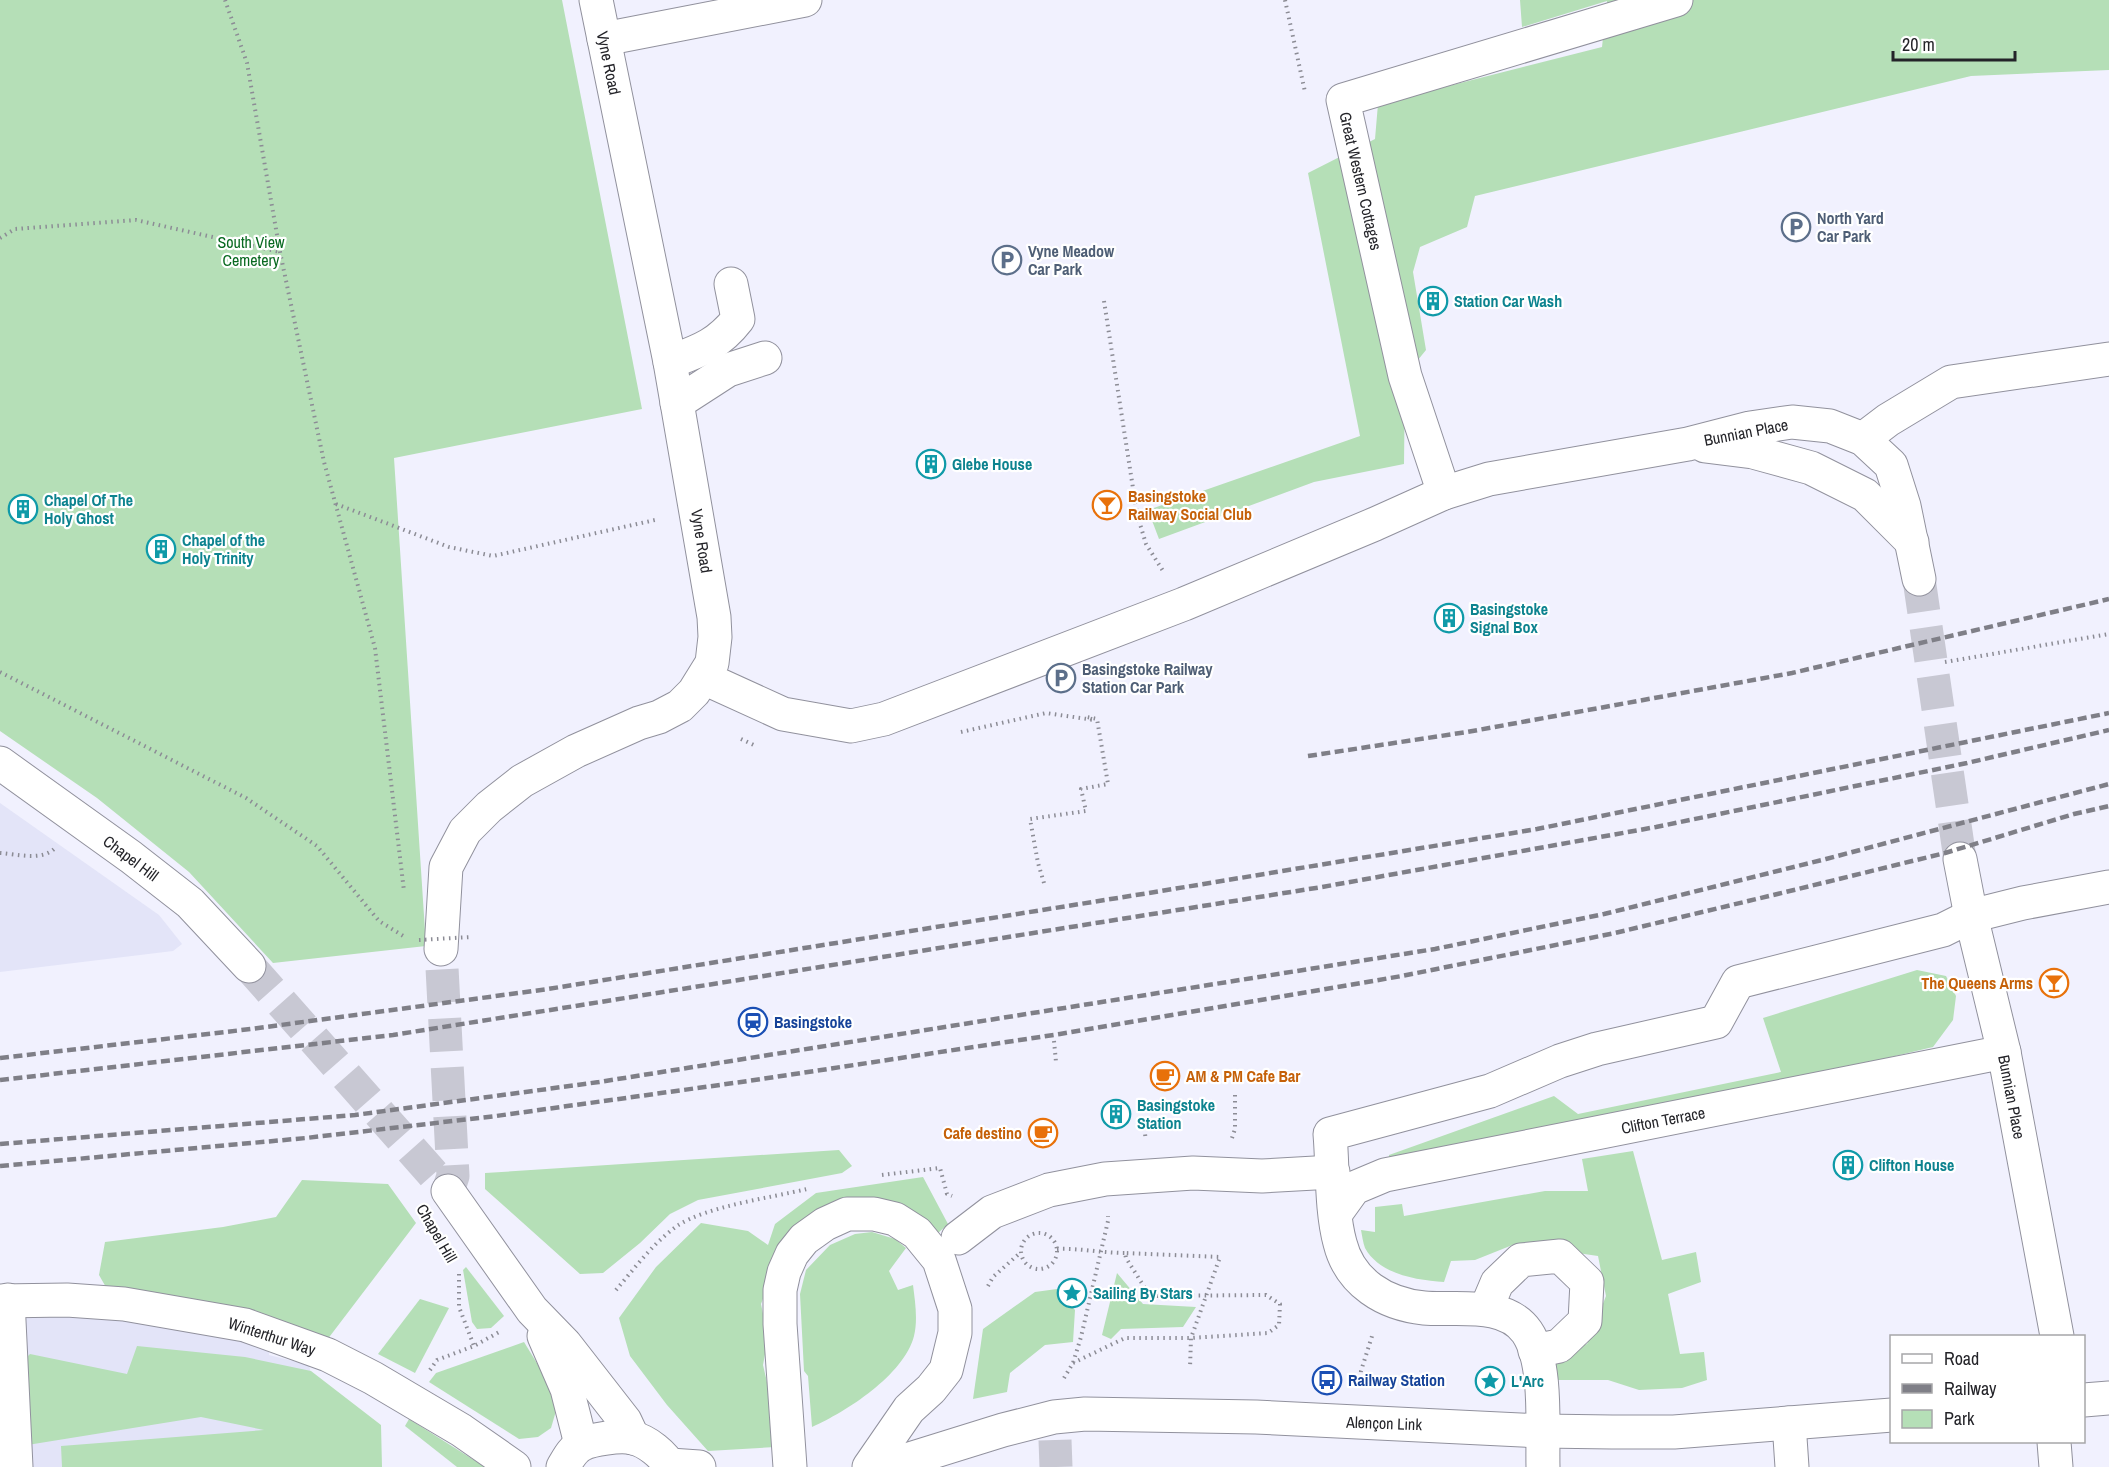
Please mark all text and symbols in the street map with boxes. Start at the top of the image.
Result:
scale bar [1893,24,2014,62]
street label: Vyne Road [592,29,626,97]
text: 20 m [1902,32,1935,57]
street label: Great Western Cottages [1334,110,1388,252]
place label: North Yard Car Park [1817,207,1884,247]
parking icon: North Yard Car Park [1780,211,1812,243]
park label: South View Cemetery [218,231,285,271]
place label: Vyne Meadow Car Park [1028,240,1115,280]
parking icon: Vyne Meadow Car Park [991,244,1023,276]
building icon: Station Car Wash [1417,285,1449,317]
place label: Station Car Wash [1454,290,1562,312]
street label: Bunnian Place [1702,413,1790,451]
building icon: Glebe House [915,448,947,480]
place label: Glebe House [952,453,1032,475]
place label: Basingstoke Railway Social Club [1128,485,1252,525]
place label: Chapel Of The Holy Ghost [44,489,133,529]
bar icon: Basingstoke Railway Social Club [1091,489,1123,521]
building icon: Chapel Of The Holy Ghost [7,493,39,525]
street label: Vyne Road [686,507,718,575]
place label: Chapel of the Holy Trinity [182,529,265,569]
building icon: Chapel of the Holy Trinity [145,533,177,565]
place label: Basingstoke Signal Box [1470,598,1548,638]
building icon: Basingstoke Signal Box [1433,602,1465,634]
place label: Basingstoke Railway Station Car Park [1082,658,1213,698]
parking icon: Basingstoke Railway Station Car Park [1045,662,1077,694]
street label: Chapel Hill [99,830,163,886]
bar icon: The Queens Arms [2038,967,2070,999]
place label: The Queens Arms [1921,972,2033,994]
station icon: Basingstoke [737,1006,769,1038]
place label: Basingstoke [774,1011,852,1033]
street label: Bunnian Place [1993,1053,2031,1141]
cafe icon: AM & PM Cafe Bar [1149,1060,1181,1092]
place label: AM & PM Cafe Bar [1186,1065,1301,1087]
place label: Basingstoke Station [1137,1094,1215,1134]
building icon: Basingstoke Station [1100,1098,1132,1130]
street label: Clifton Terrace [1619,1101,1707,1139]
cafe icon: Cafe destino [1027,1117,1059,1149]
place label: Cafe destino [943,1122,1022,1144]
building icon: Clifton House [1832,1149,1864,1181]
place label: Clifton House [1869,1154,1954,1176]
street label: Chapel Hill [411,1200,463,1266]
place icon: Sailing By Stars [1056,1277,1088,1309]
place label: Sailing By Stars [1093,1282,1193,1304]
street label: Winterthur Way [225,1312,319,1361]
legend [1890,1335,2085,1443]
text: Road [1944,1346,1979,1371]
bus stop icon: Railway Station [1311,1364,1343,1396]
place icon: L'Arc [1474,1365,1506,1397]
place label: Railway Station [1348,1369,1445,1391]
place label: L'Arc [1511,1370,1544,1392]
text: Railway [1944,1376,1997,1401]
text: Park [1944,1406,1975,1431]
street label: Alençon Link [1345,1411,1423,1435]

